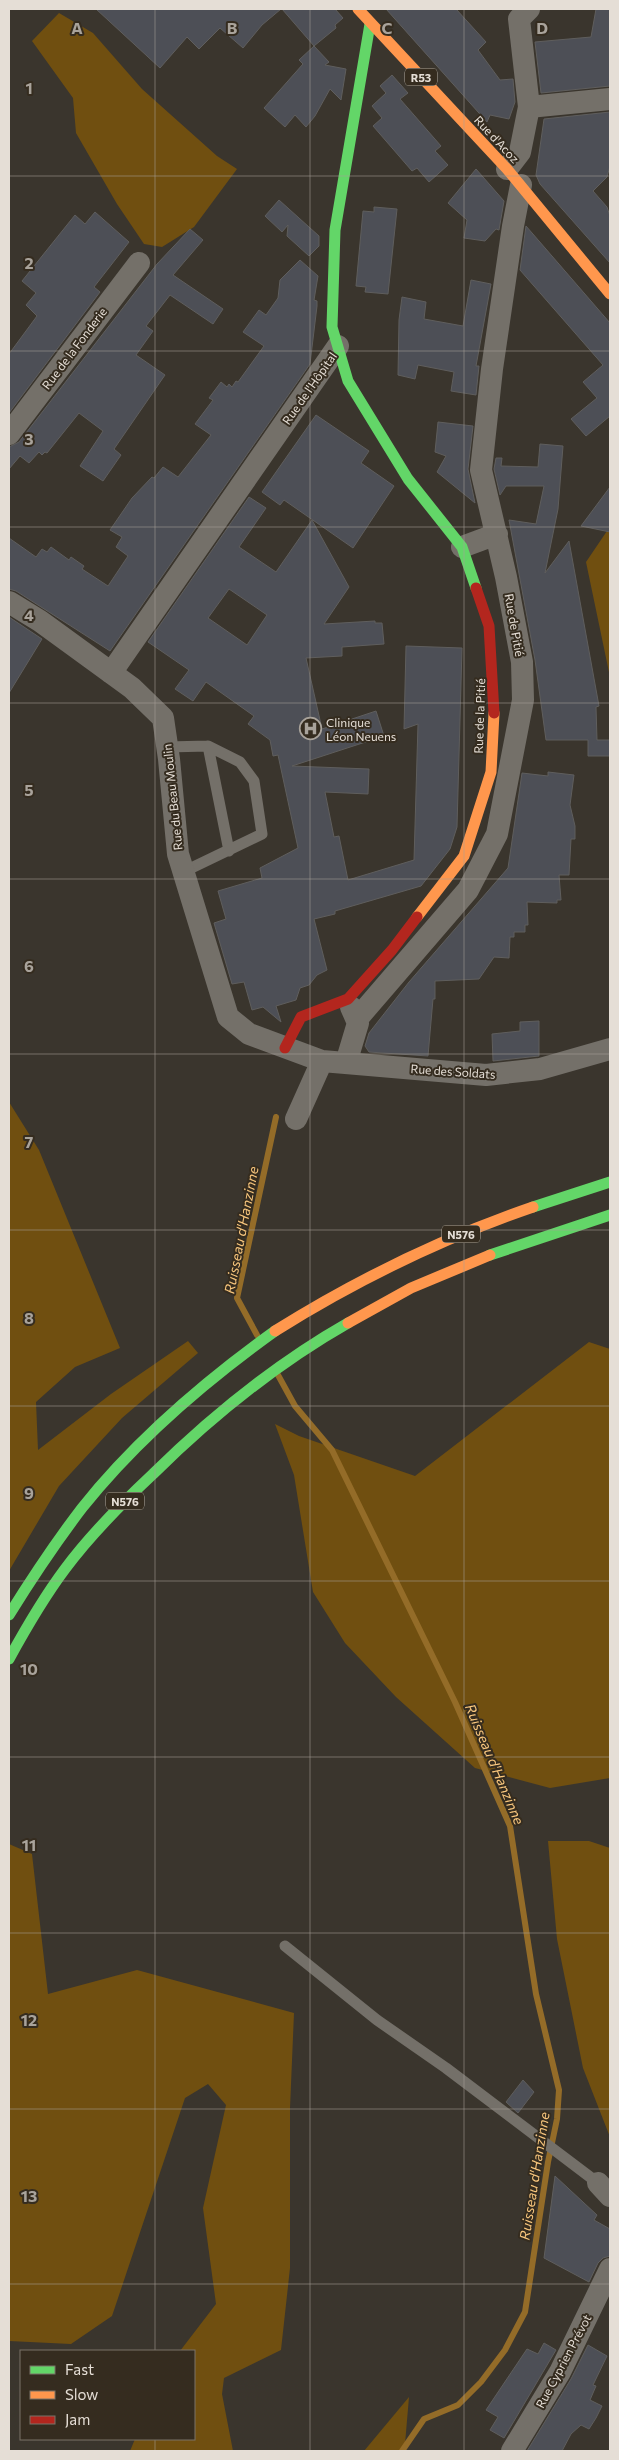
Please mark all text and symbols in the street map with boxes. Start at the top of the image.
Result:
text: A [71,18,83,37]
text: B [227,18,238,37]
text: C [382,18,393,37]
text: D [536,18,548,37]
road number: R53 [405,68,437,86]
text: 1 [25,78,33,97]
street label: Rue d'Acoz [472,113,522,165]
text: 2 [24,253,34,272]
street label: Rue de la Fonderie [39,304,109,392]
street label: Rue de l'Hôpital [279,349,339,427]
text: 3 [24,429,34,448]
street label: Rue de Pitié [503,592,527,658]
text: 4 [24,605,34,624]
street label: Rue de la Pitié [471,678,487,754]
place label: Clinique Léon Neuens [326,715,396,743]
hospital icon: Clinique Léon Neuens [298,717,322,741]
street label: Rue du Beau Moulin [159,743,185,851]
text: 5 [24,780,34,799]
text: 6 [24,956,34,975]
street label: Rue des Soldats [410,1061,496,1081]
text: 7 [25,1132,34,1151]
water label: Ruisseau d'Hanzinne [220,1164,262,1295]
road number: N576 [442,1226,480,1242]
text: 8 [24,1308,34,1327]
text: 9 [24,1483,34,1502]
road number: N576 [106,1492,144,1510]
text: 10 [20,1659,38,1678]
water label: Ruisseau d'Hanzinne [462,1701,528,1827]
text: 11 [22,1835,36,1854]
text: 12 [21,2010,37,2029]
water label: Ruisseau d'Hanzinne [515,2110,553,2241]
text: 13 [21,2186,37,2205]
street label: Rue Cyprien Prévot [532,2312,594,2410]
legend [20,2350,195,2440]
text: Fast [65,2360,94,2378]
text: Slow [65,2385,98,2403]
text: Jam [65,2410,90,2428]

